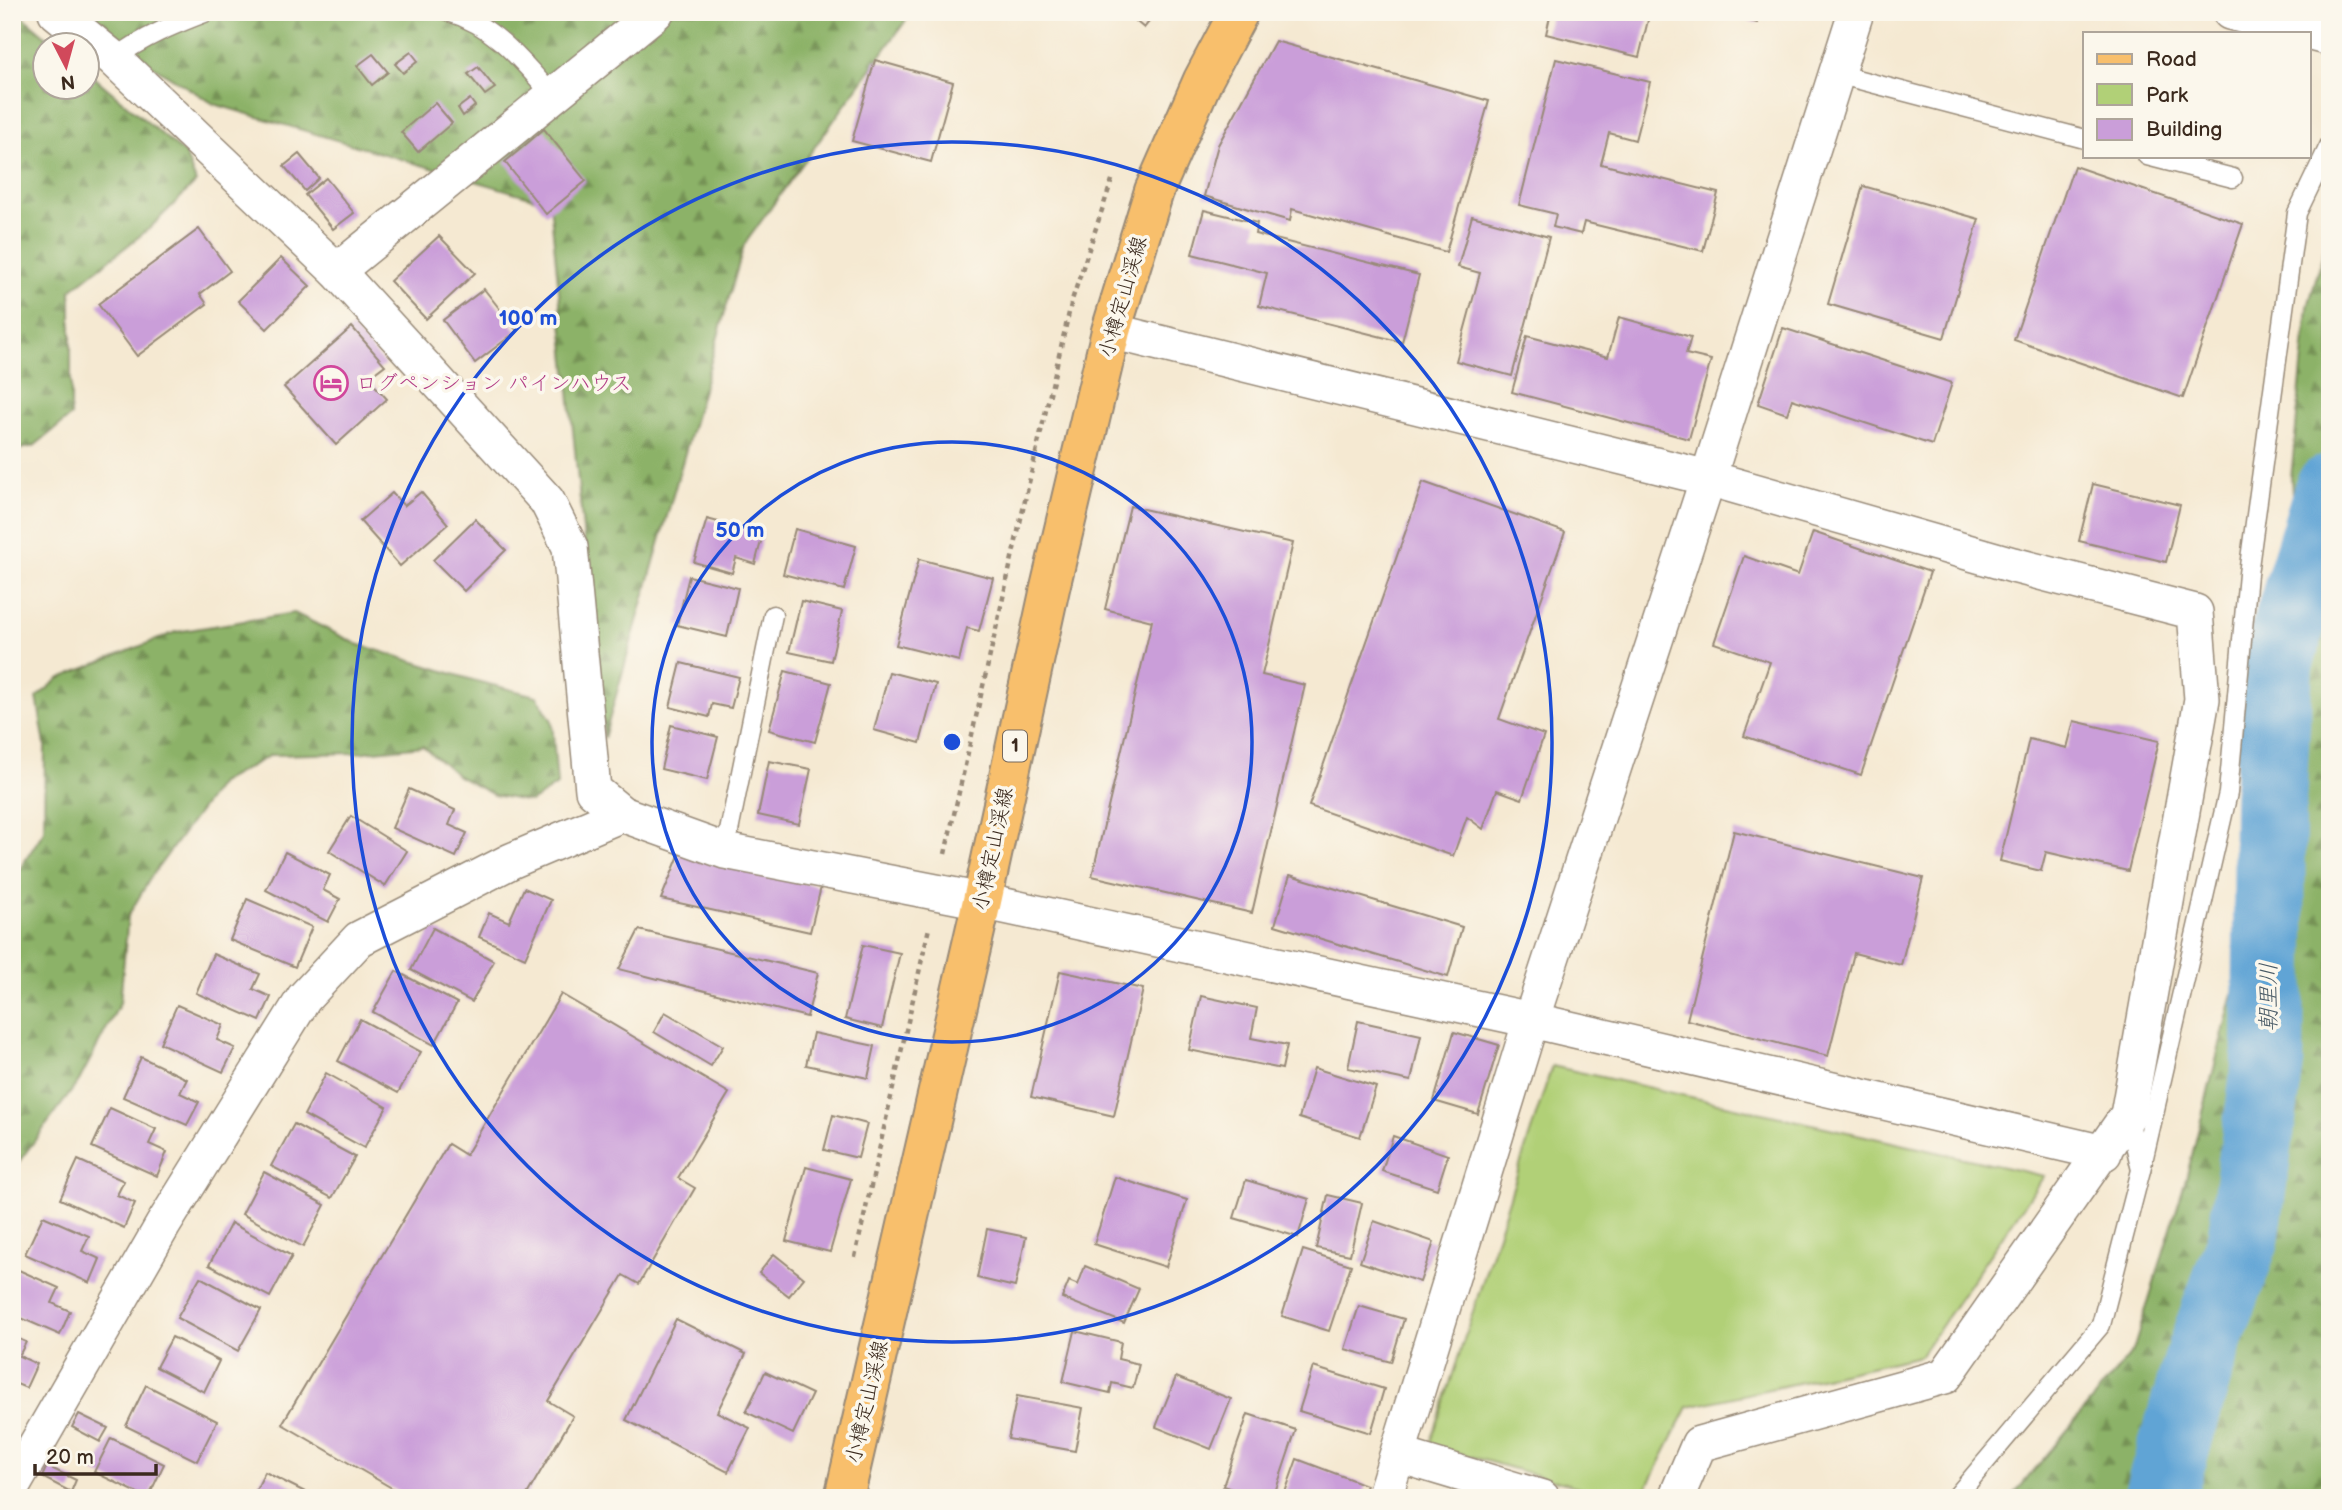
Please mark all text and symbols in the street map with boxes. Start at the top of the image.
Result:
north arrow [32,32,102,102]
legend [2083,32,2310,158]
text: Road [2146,47,2197,72]
text: N [59,69,76,94]
text: Park [2146,83,2189,108]
text: Building [2146,117,2222,142]
street label: 小樽定山渓線 [1094,233,1152,361]
text: 100 m [499,306,557,331]
hotel icon: ログペンション パインハウス [312,364,350,402]
place label: ログペンション パインハウス [356,371,632,396]
text: 50 m [716,518,764,543]
centre of rings [940,730,964,754]
road number: 1 [1003,730,1027,762]
street label: 小樽定山渓線 [968,785,1018,913]
water label: 朝里川 [2255,963,2283,1032]
street label: 小樽定山渓線 [841,1338,893,1466]
scale bar [35,1433,156,1477]
text: 20 m [46,1445,94,1470]

